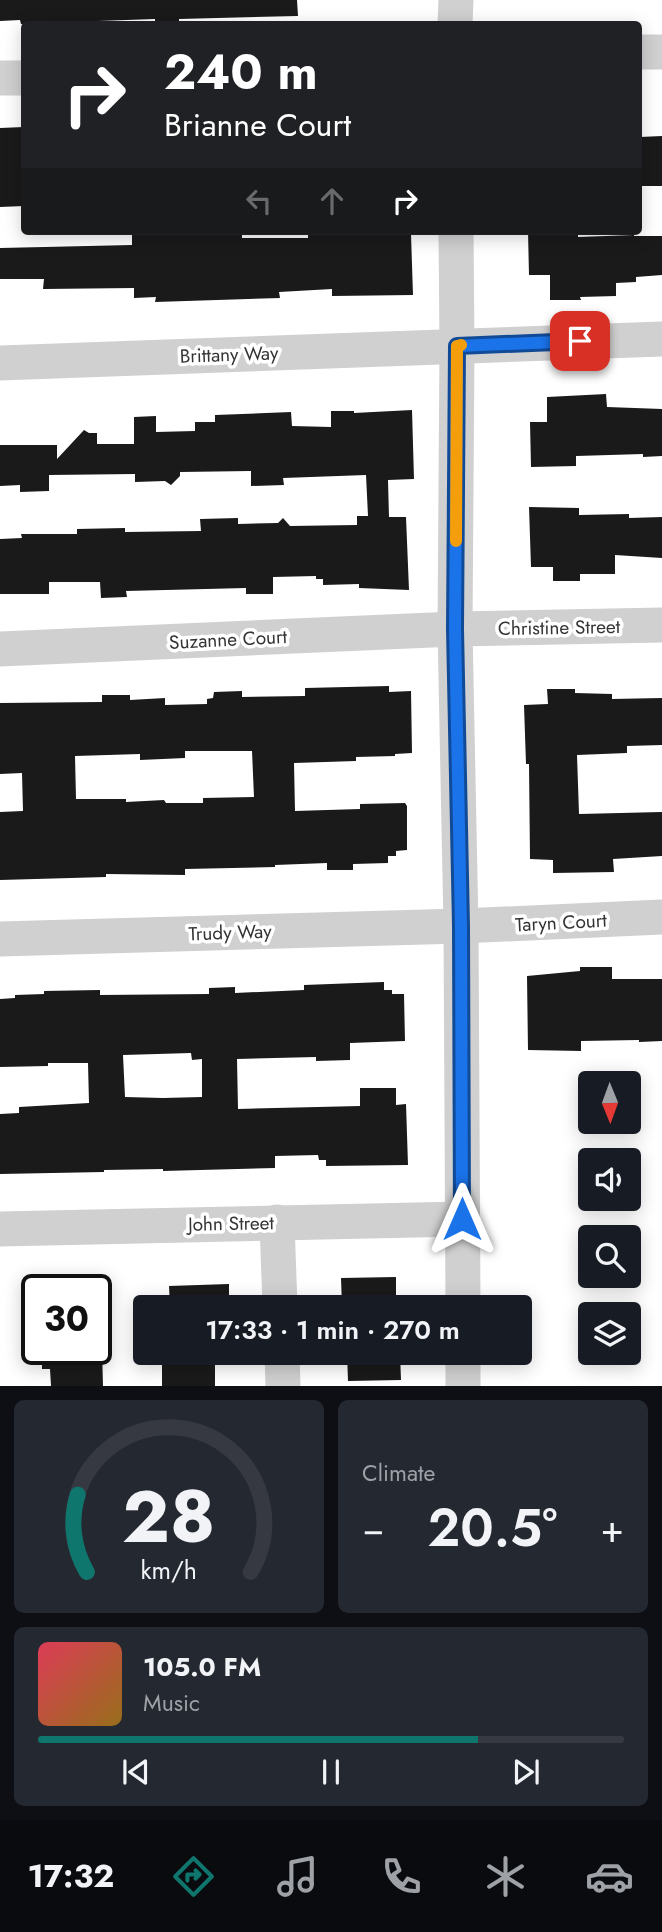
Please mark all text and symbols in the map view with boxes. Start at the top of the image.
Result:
text: 240 m [164,37,318,107]
icon: right [49,49,140,140]
text: Brianne Court [164,102,351,148]
icon: left [240,182,278,220]
icon: ahead [313,182,351,220]
icon: right [386,182,424,220]
pin [550,311,610,371]
icon: arrive [561,322,599,360]
street label: Brittany Way [179,339,279,370]
street label: Christine Street [498,613,621,642]
street label: Suzanne Court [168,623,288,656]
street label: Taryn Court [515,907,608,938]
street label: Trudy Way [188,918,273,947]
north arrow [578,1071,640,1134]
map controls [578,1071,641,1365]
button: sound [578,1148,641,1211]
position arrow [425,1182,499,1256]
street label: John Street [185,1209,275,1238]
button: search [578,1225,641,1288]
speed limit sign: 30 [21,1274,112,1365]
button: layers [578,1302,641,1365]
text: 17:33 · 1 min · 270 m [205,1311,460,1349]
text: Climate [362,1456,435,1490]
text: 28 [122,1465,216,1570]
text: 20.5° [428,1490,557,1566]
text: − [362,1501,384,1556]
text: + [601,1501,624,1556]
text: km/h [141,1552,197,1588]
text: 105.0 FM [143,1648,261,1686]
text: Music [143,1686,200,1720]
icon: previous [117,1753,155,1791]
icon: pause [312,1753,350,1791]
icon: next [507,1753,545,1791]
icon: directions [169,1852,218,1901]
icon: music [273,1852,322,1901]
icon: phone [377,1852,426,1901]
icon: climate [481,1852,530,1901]
icon: car [585,1852,634,1901]
text: 17:32 [28,1853,114,1899]

